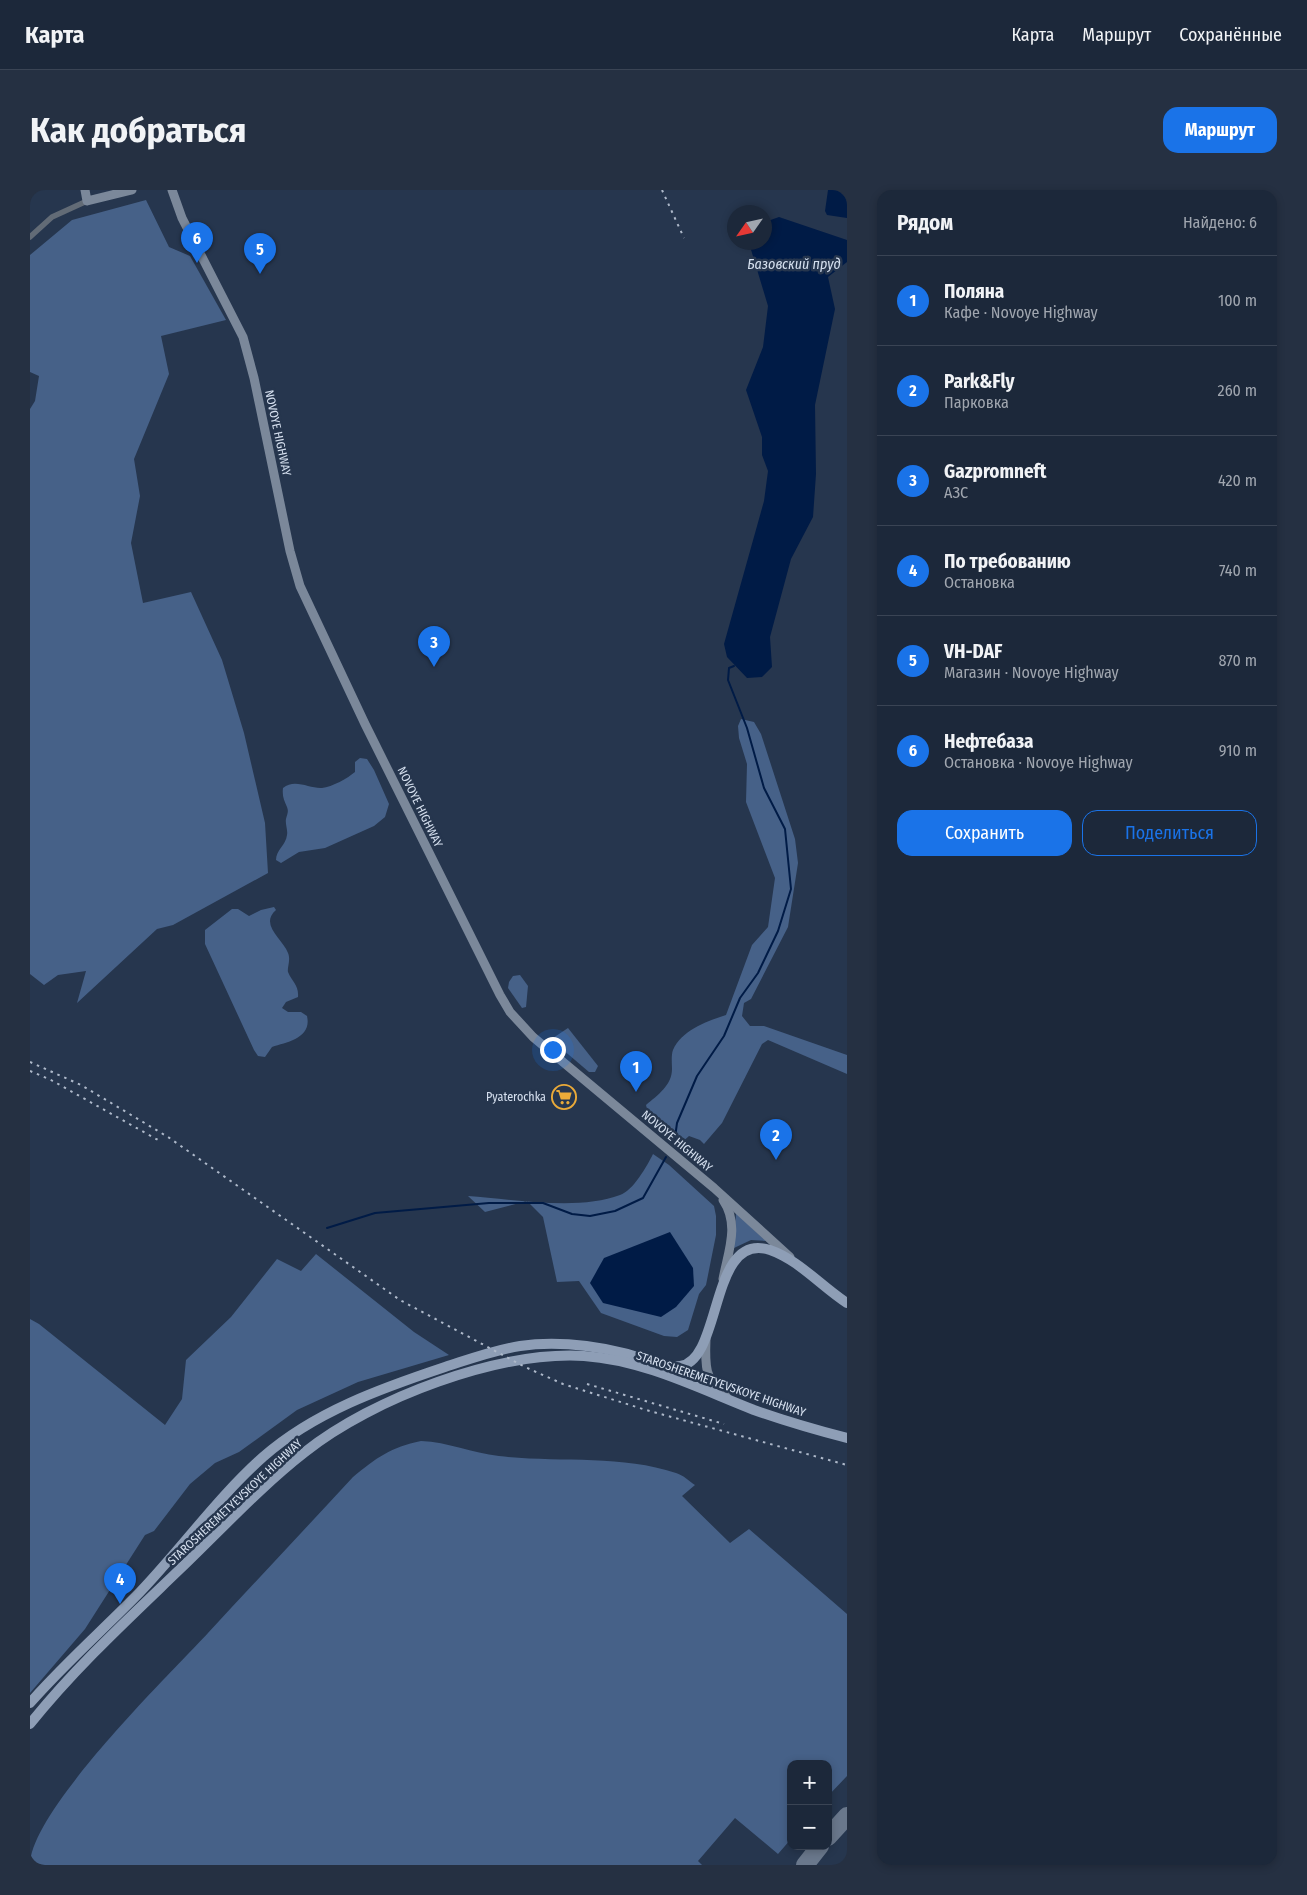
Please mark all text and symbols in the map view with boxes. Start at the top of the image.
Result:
text: Карта [25,21,84,49]
text: Карта [1011,24,1054,46]
text: Маршрут [1082,24,1151,46]
text: Сохранённые [1179,24,1282,46]
button: Маршрут [1163,107,1277,153]
text: Как добраться [30,109,247,151]
north arrow [727,205,772,250]
text: Рядом [897,210,953,236]
text: Найдено: 6 [1183,213,1257,232]
pin: 6 [181,222,213,263]
pin: 5 [244,233,276,274]
water label: Базовский пруд [747,256,841,273]
text: Поляна [944,280,1004,303]
text: 1 [910,291,916,310]
text: 100 m [1218,291,1257,310]
text: Кафе · Novoye Highway [944,303,1098,322]
text: Park&Fly [944,370,1015,393]
text: 2 [909,381,917,400]
text: 260 m [1218,381,1257,400]
street label: NOVOYE HIGHWAY [262,389,294,477]
text: Парковка [944,393,1009,412]
text: Gazpromneft [944,460,1047,483]
text: 3 [909,471,917,490]
text: 420 m [1218,471,1257,490]
text: АЗС [944,483,968,502]
text: По требованию [944,550,1071,573]
text: 4 [909,561,917,580]
text: 740 m [1219,561,1257,580]
text: Остановка [944,573,1015,592]
pin: 3 [418,626,450,667]
text: VH-DAF [944,640,1002,663]
text: 5 [909,651,917,670]
text: 870 m [1219,651,1257,670]
text: Магазин · Novoye Highway [944,663,1119,682]
text: Нефтебаза [944,730,1034,753]
text: 6 [909,741,917,760]
text: 910 m [1219,741,1257,760]
text: Остановка · Novoye Highway [944,753,1133,772]
street label: NOVOYE HIGHWAY [394,765,446,849]
button: Сохранить [897,810,1072,856]
button: Поделиться [1082,810,1257,856]
your location [540,1037,566,1063]
pin: 1 [620,1051,652,1092]
supermarket icon: Pyaterochka [551,1084,577,1110]
place label: Pyaterochka [486,1090,546,1104]
street label: NOVOYE HIGHWAY [639,1107,715,1175]
pin: 2 [760,1119,792,1160]
street label: STAROSHEREMETYEVSKOYE HIGHWAY [634,1348,808,1420]
street label: STAROSHEREMETYEVSKOYE HIGHWAY [165,1436,305,1568]
pin: 4 [104,1563,136,1604]
map controls [787,1760,832,1850]
button: + [787,1760,832,1805]
button: − [787,1805,832,1850]

